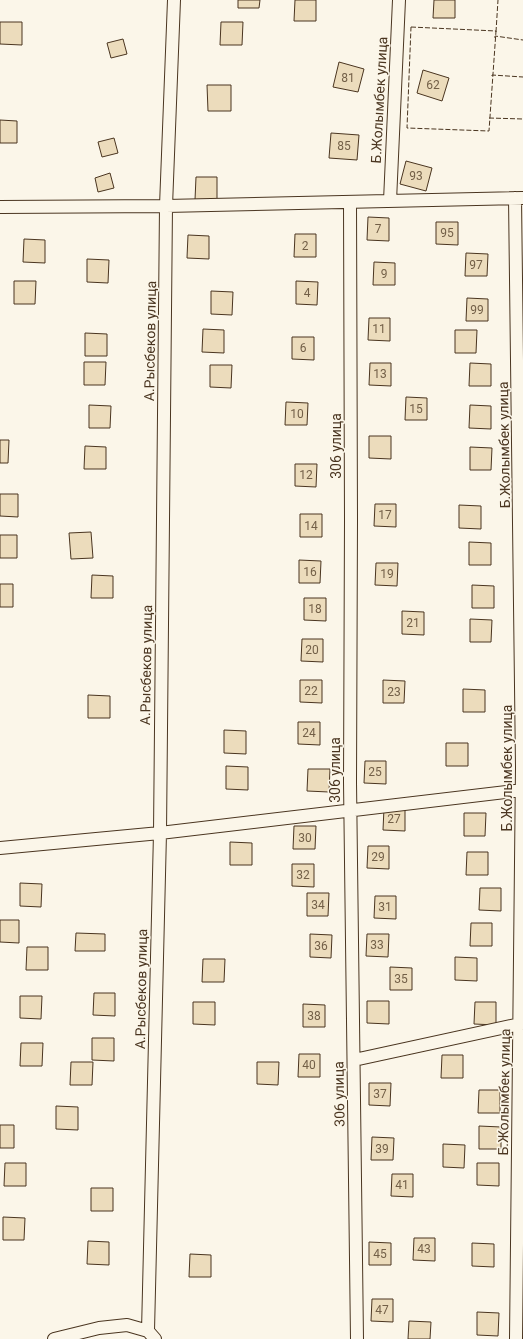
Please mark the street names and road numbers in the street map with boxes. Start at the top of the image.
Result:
street label: Б.Жолымбек улица [368,36,390,164]
street label: А.Рысбеков улица [141,281,159,401]
street label: Б.Жолымбек улица [495,381,513,509]
street label: 306 улица [328,413,344,479]
street label: А.Рысбеков улица [137,605,155,725]
street label: Б.Жолымбек улица [499,705,515,831]
street label: 306 улица [327,737,343,803]
street label: А.Рысбеков улица [132,929,150,1049]
street label: Б.Жолымбек улица [495,1028,513,1156]
street label: 306 улица [330,1061,348,1127]

